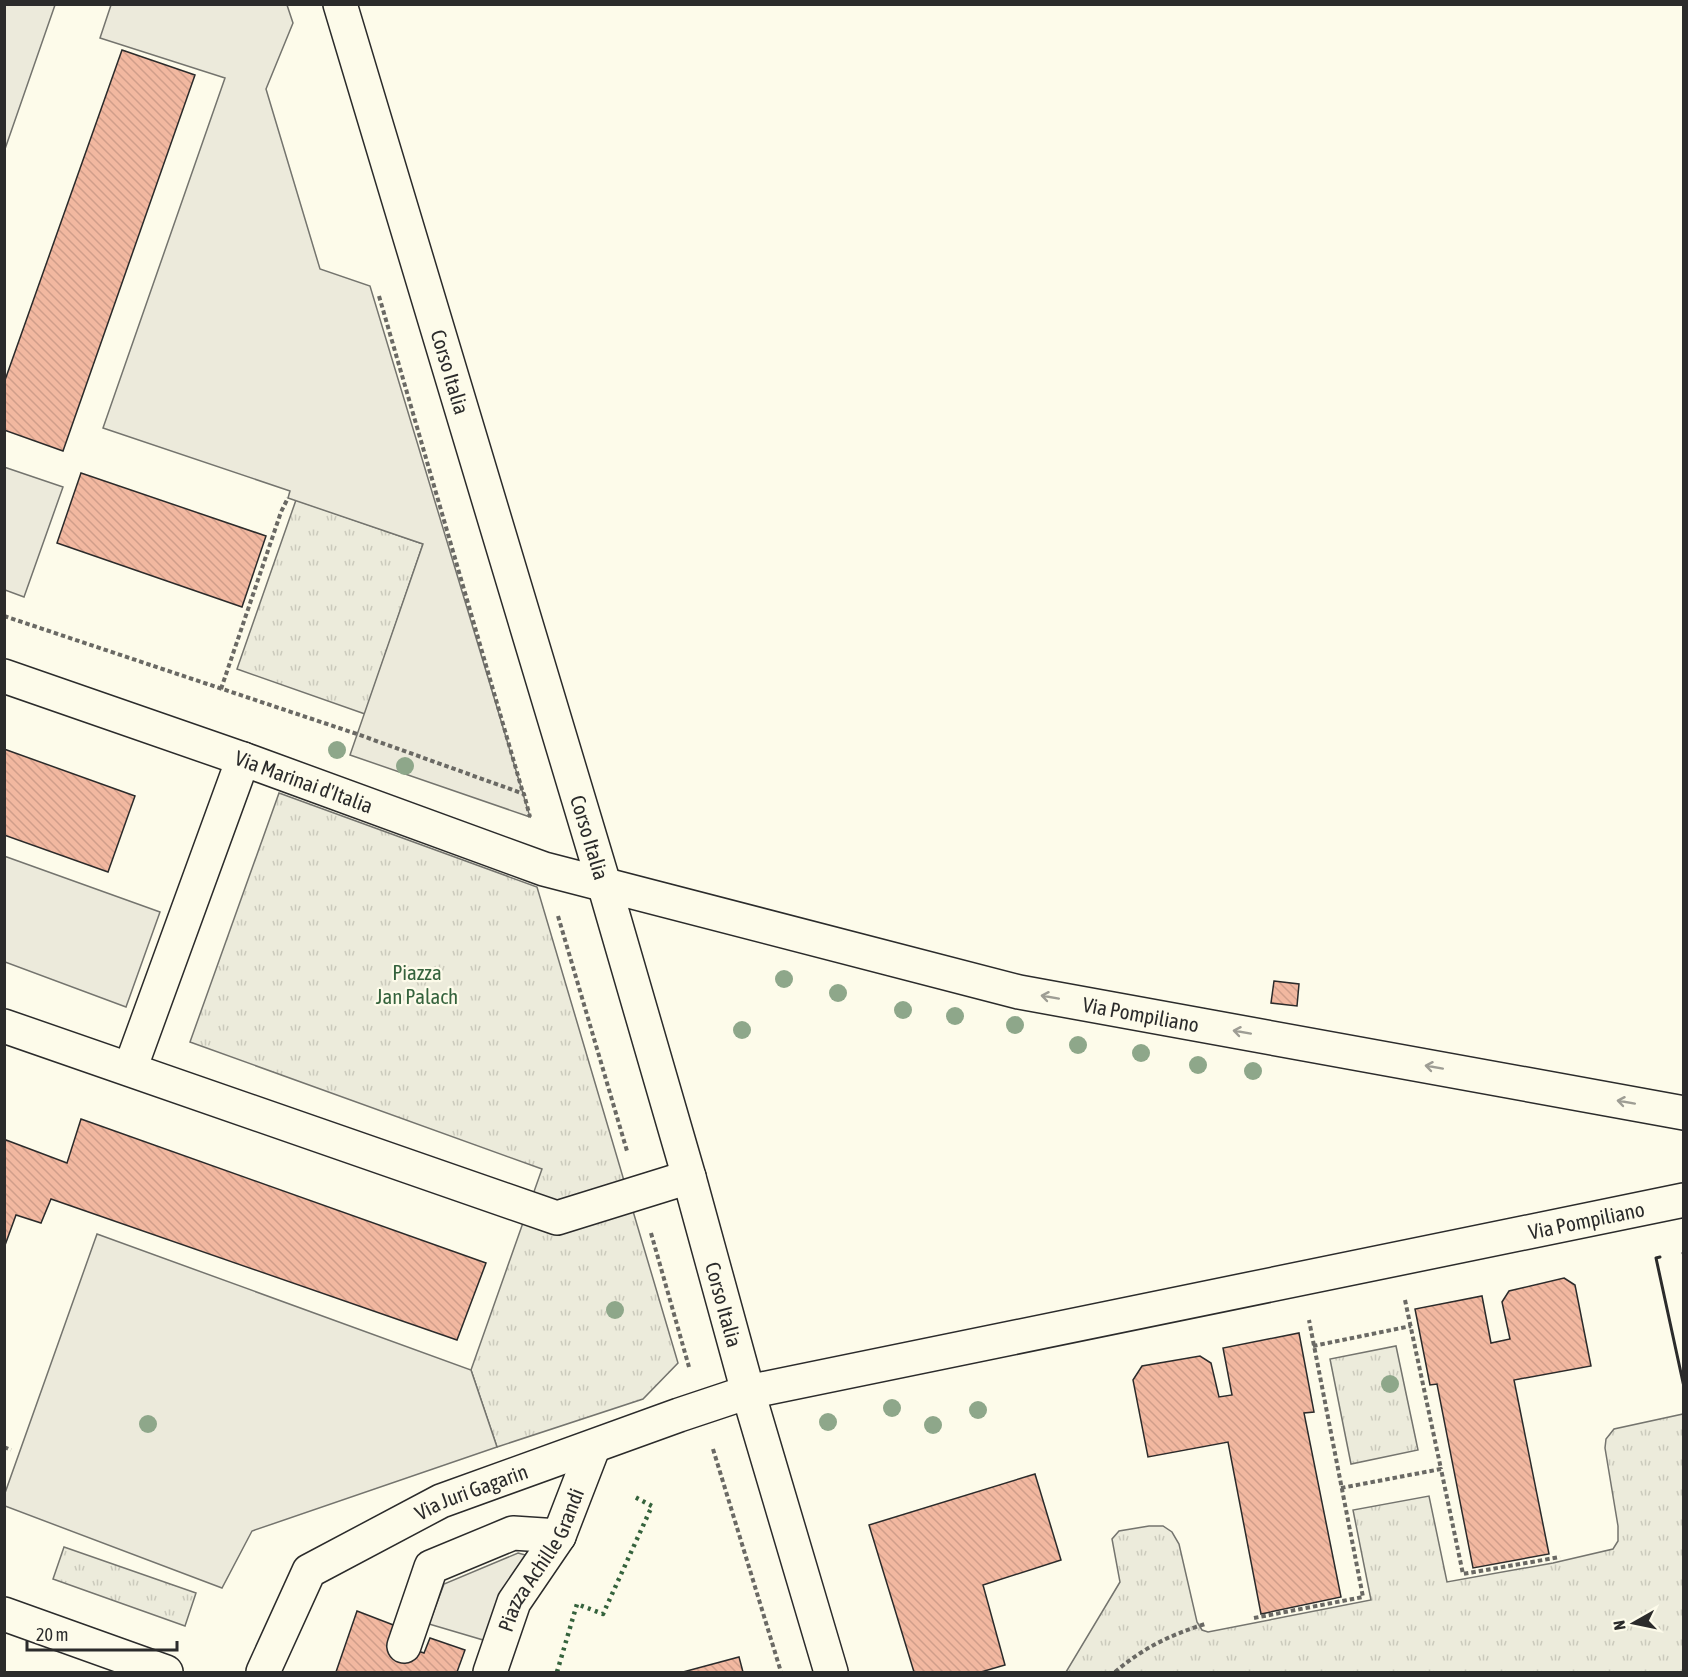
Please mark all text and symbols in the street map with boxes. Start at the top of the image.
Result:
street label: Corso Italia [426,327,474,417]
street label: Via Marinai d'Italia [232,745,376,817]
street label: Corso Italia [566,792,614,882]
park label: Piazza Jan Palach [376,960,458,1008]
one-way arrow [1041,992,1061,1003]
street label: Via Pompiliano [1081,992,1201,1037]
one-way arrow [1233,1027,1253,1038]
one-way arrow [1425,1062,1444,1073]
one-way arrow [1617,1096,1636,1107]
street label: Via Pompiliano [1526,1196,1647,1244]
street label: Corso Italia [701,1259,747,1350]
street label: Via Juri Gagarin [411,1459,531,1525]
street label: Piazza Achille Grandi [493,1485,588,1634]
north arrow [1604,1593,1664,1653]
scale bar [27,1614,177,1652]
text: N [1610,1619,1629,1631]
text: 20 m [36,1624,68,1645]

